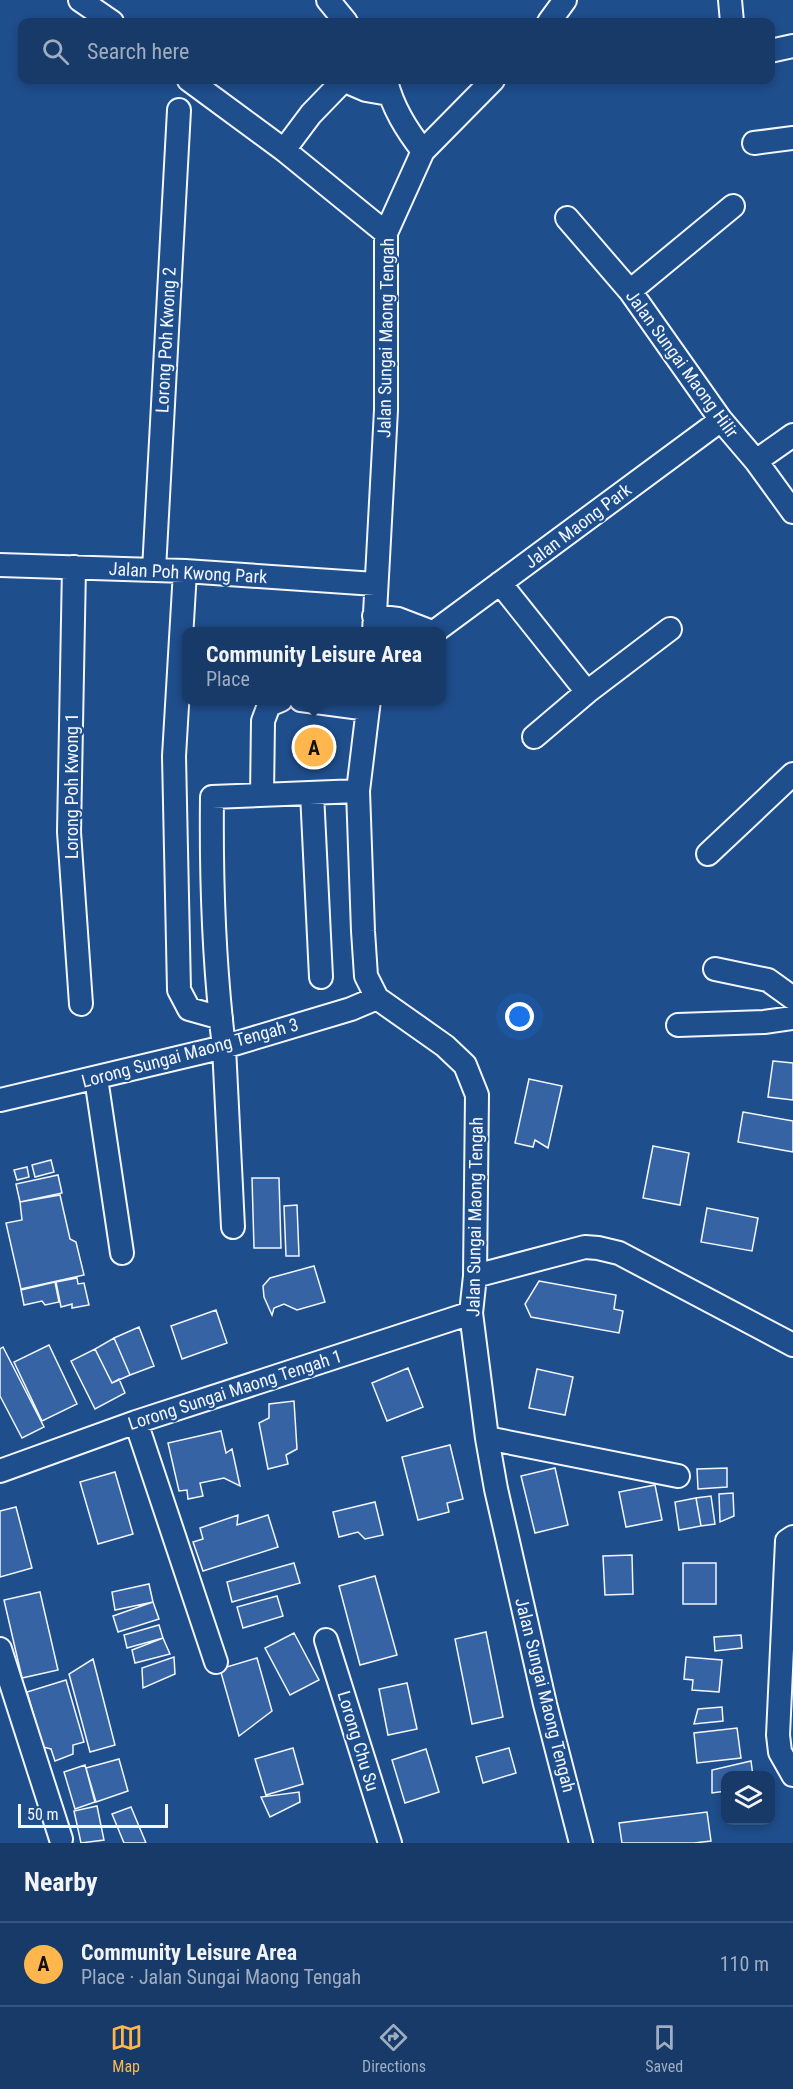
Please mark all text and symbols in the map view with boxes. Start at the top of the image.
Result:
search box [18,18,775,84]
icon: search [39,35,72,68]
text: Search here [87,39,189,64]
street label: Jalan Sungai Maong Tengah [373,238,398,438]
street label: Lorong Poh Kwong 2 [151,266,180,413]
street label: Jalan Sungai Maong Hilir [622,286,743,442]
street label: Jalan Maong Park [520,479,635,573]
street label: Jalan Poh Kwong Park [108,558,268,587]
popup [182,627,446,705]
text: Community Leisure Area [206,642,422,667]
text: Place [206,667,250,691]
street label: Lorong Poh Kwong 1 [61,713,82,859]
pin: A [294,724,334,770]
your location [505,1002,534,1031]
street label: Lorong Sungai Maong Tengah 3 [79,1013,301,1092]
street label: Jalan Sungai Maong Tengah [462,1117,487,1317]
street label: Lorong Sungai Maong Tengah 1 [125,1345,344,1434]
street label: Jalan Sungai Maong Tengah [511,1595,580,1794]
street label: Lorong Chu Su [333,1688,384,1793]
map controls [721,1771,775,1825]
button: layers [721,1771,775,1825]
scale bar [18,1801,168,1828]
text: 50 m [27,1805,59,1824]
text: Nearby [24,1867,98,1897]
text: Community Leisure Area [81,1940,297,1965]
text: A [38,1952,49,1976]
text: 110 m [720,1952,769,1976]
text: Place · Jalan Sungai Maong Tengah [81,1965,361,1989]
tab: Map [110,2021,143,2076]
tab: Directions [362,2021,426,2076]
tab: Saved [645,2021,683,2076]

